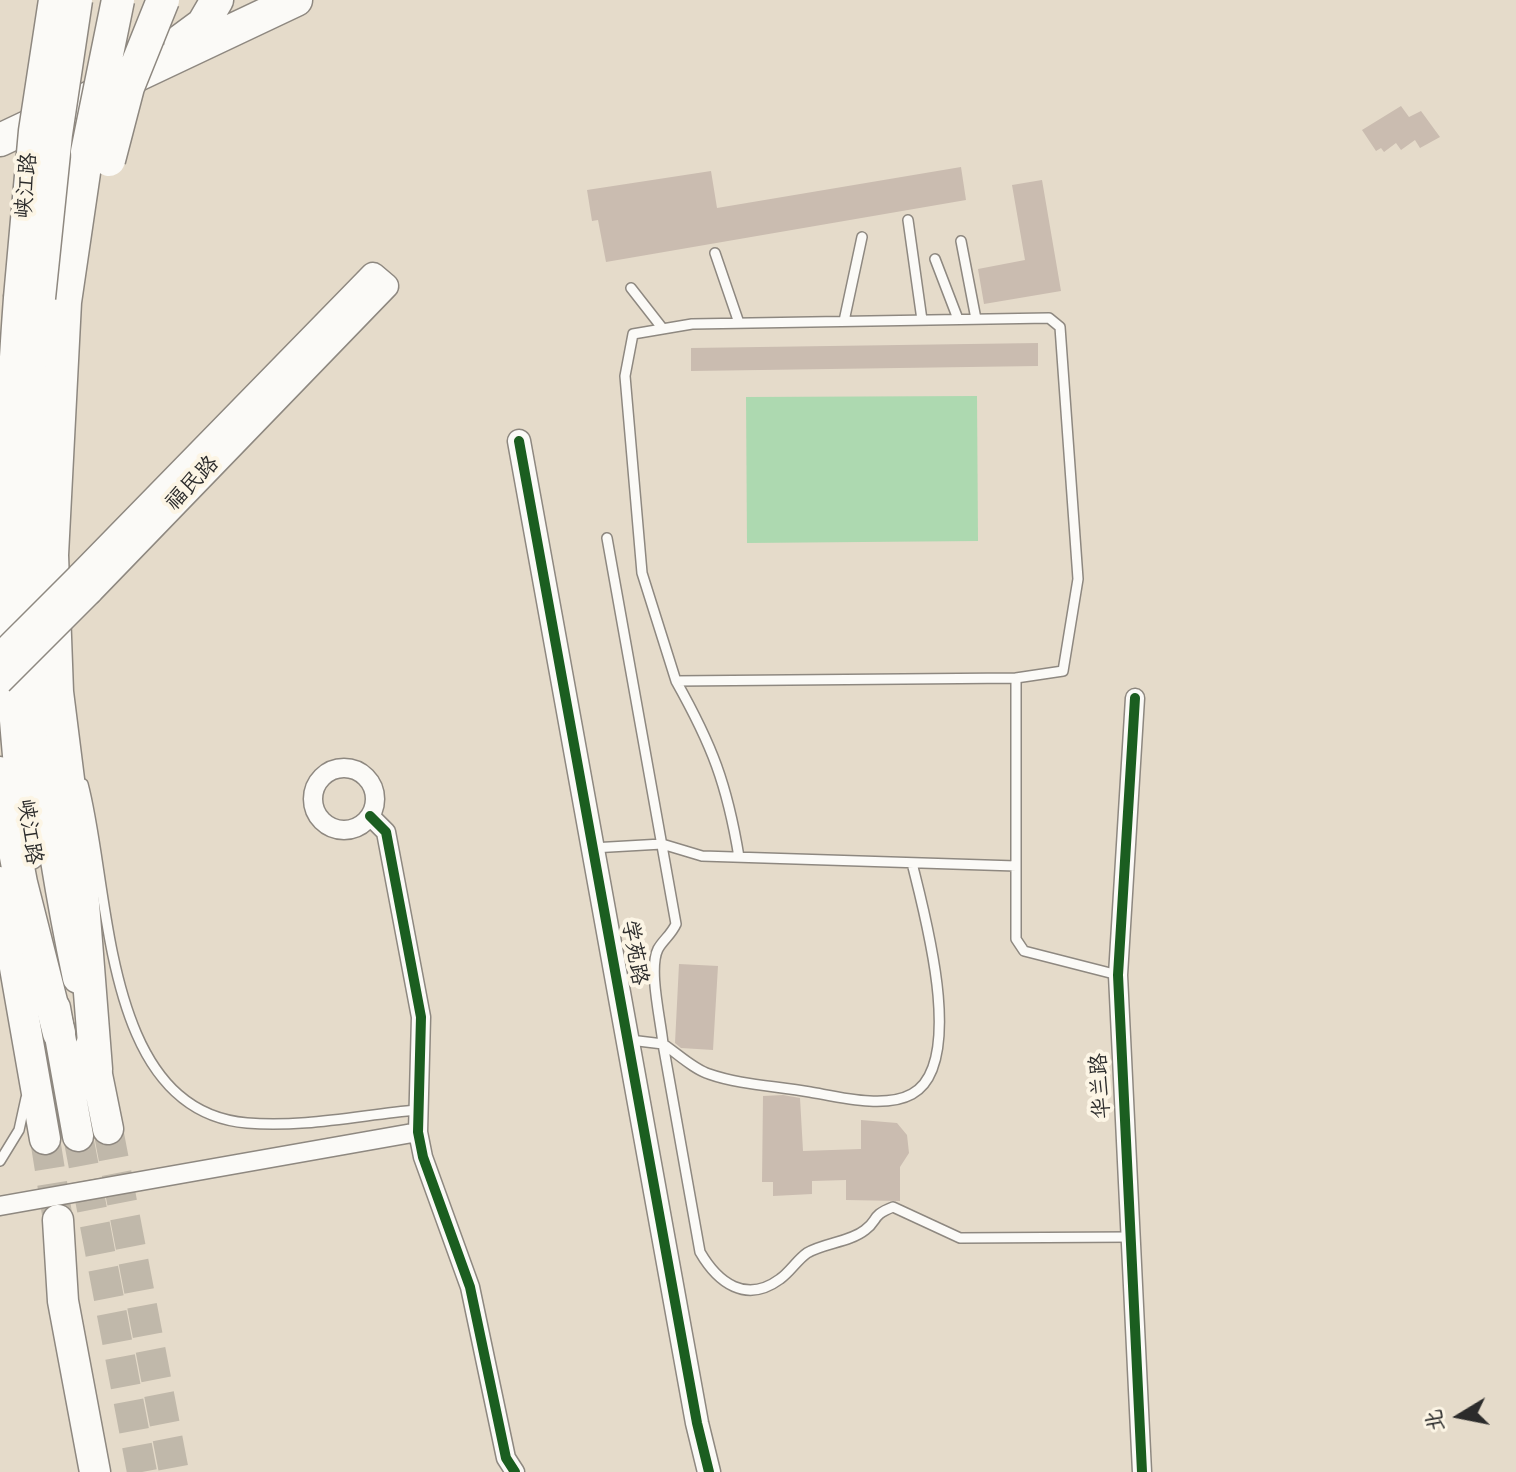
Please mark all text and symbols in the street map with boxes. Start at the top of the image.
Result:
street label: 峡江路 [13,152,45,220]
street label: 福民路 [162,452,226,518]
street label: 峡江路 [9,797,45,867]
street label: 学苑路 [613,918,651,988]
street label: 华兰路 [1088,1052,1118,1120]
north arrow [1420,1376,1500,1456]
text: 北 [1417,1406,1455,1434]

